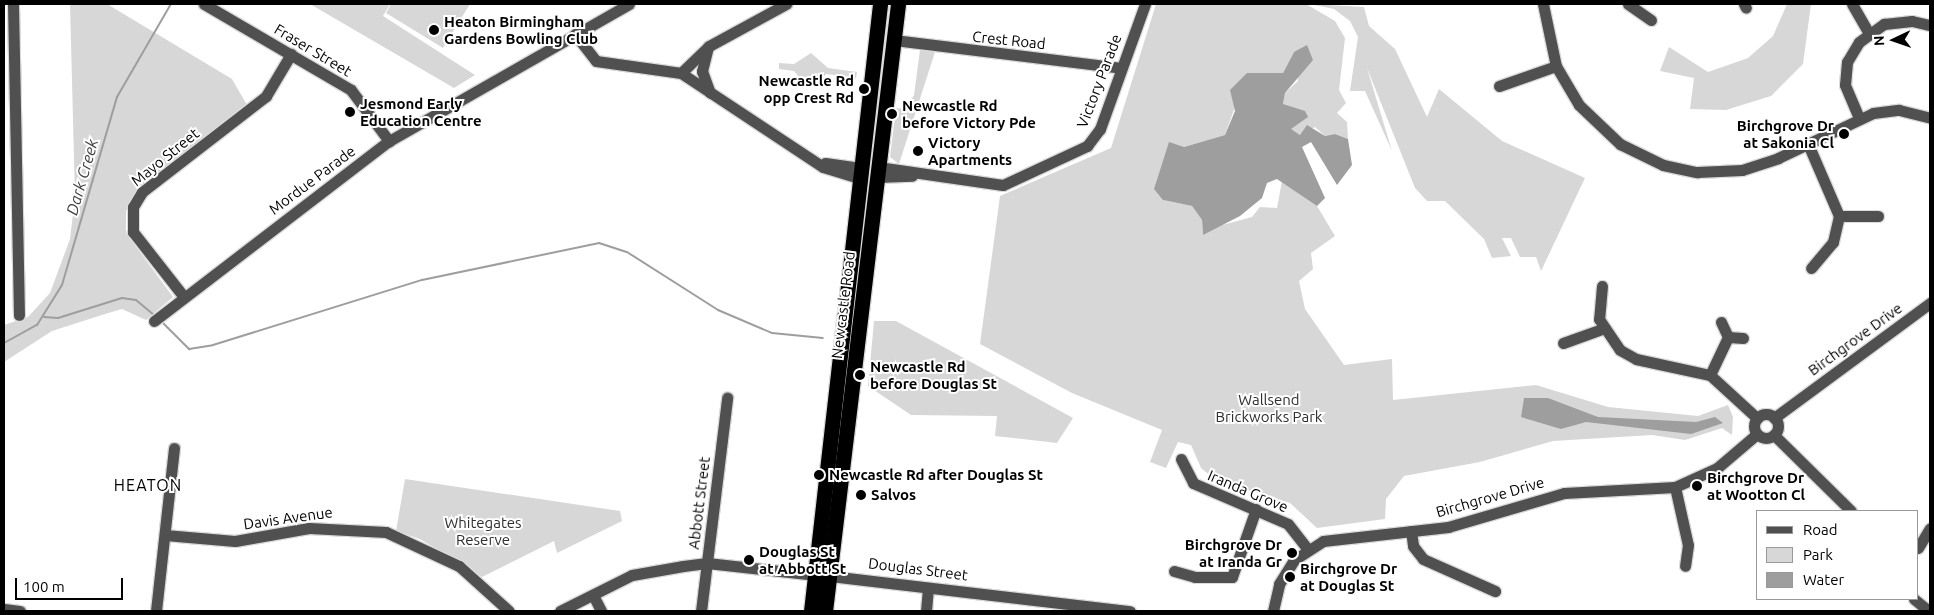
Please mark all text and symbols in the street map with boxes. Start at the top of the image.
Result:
place label: Heaton Birmingham Gardens Bowling Club [444,12,598,47]
north arrow [1869,15,1919,65]
street label: Fraser Street [271,20,355,80]
marker: Heaton Birmingham Gardens Bowling Club [428,24,440,36]
street label: Crest Road [971,27,1047,53]
street label: Victory Parade [1073,32,1125,130]
text: N [1871,35,1887,46]
place label: Newcastle Rd opp Crest Rd [759,71,854,106]
marker: Newcastle Rd opp Crest Rd [858,83,870,95]
place label: Jesmond Early Education Centre [360,94,482,129]
place label: Newcastle Rd before Victory Pde [902,96,1036,131]
marker: Jesmond Early Education Centre [344,106,356,118]
marker: Newcastle Rd before Victory Pde [886,108,898,120]
place label: Birchgrove Dr at Sakonia Cl [1737,116,1834,151]
street label: Mayo Street [127,124,203,190]
marker: Birchgrove Dr at Sakonia Cl [1838,128,1850,140]
place label: Victory Apartments [928,133,1012,168]
water label: Dark Creek [62,137,102,217]
street label: Mordue Parade [265,142,359,218]
marker: Victory Apartments [912,145,924,157]
street label: Newcastle Road [827,250,859,360]
street label: Birchgrove Drive [1804,299,1906,379]
place label: Newcastle Rd before Douglas St [870,357,997,392]
marker: Newcastle Rd before Douglas St [854,369,866,381]
park label: Wallsend Brickworks Park [1216,390,1322,425]
street label: Abbott Street [684,456,714,550]
place label: Newcastle Rd after Douglas St [829,466,1043,484]
street label: Iranda Grove [1205,466,1291,516]
place label: Birchgrove Dr at Wootton Cl [1707,468,1805,503]
marker: Newcastle Rd after Douglas St [813,469,825,481]
street label: Birchgrove Drive [1434,473,1546,521]
district label: HEATON [113,475,183,495]
marker: Birchgrove Dr at Wootton Cl [1691,480,1703,492]
place label: Salvos [871,486,916,504]
marker: Salvos [855,489,867,501]
street label: Davis Avenue [242,503,334,533]
legend [1756,510,1919,600]
park label: Whitegates Reserve [444,513,522,548]
text: Road [1803,521,1838,538]
place label: Birchgrove Dr at Iranda Gr [1185,535,1282,570]
place label: Douglas St at Abbott St [759,542,846,577]
text: Park [1803,546,1833,563]
marker: Birchgrove Dr at Iranda Gr [1286,547,1298,559]
marker: Douglas St at Abbott St [743,554,755,566]
street label: Douglas Street [867,554,969,584]
place label: Birchgrove Dr at Douglas St [1300,559,1397,594]
scale bar [18,568,125,600]
marker: Birchgrove Dr at Douglas St [1284,571,1296,583]
text: Water [1803,571,1844,588]
text: 100 m [23,578,65,595]

